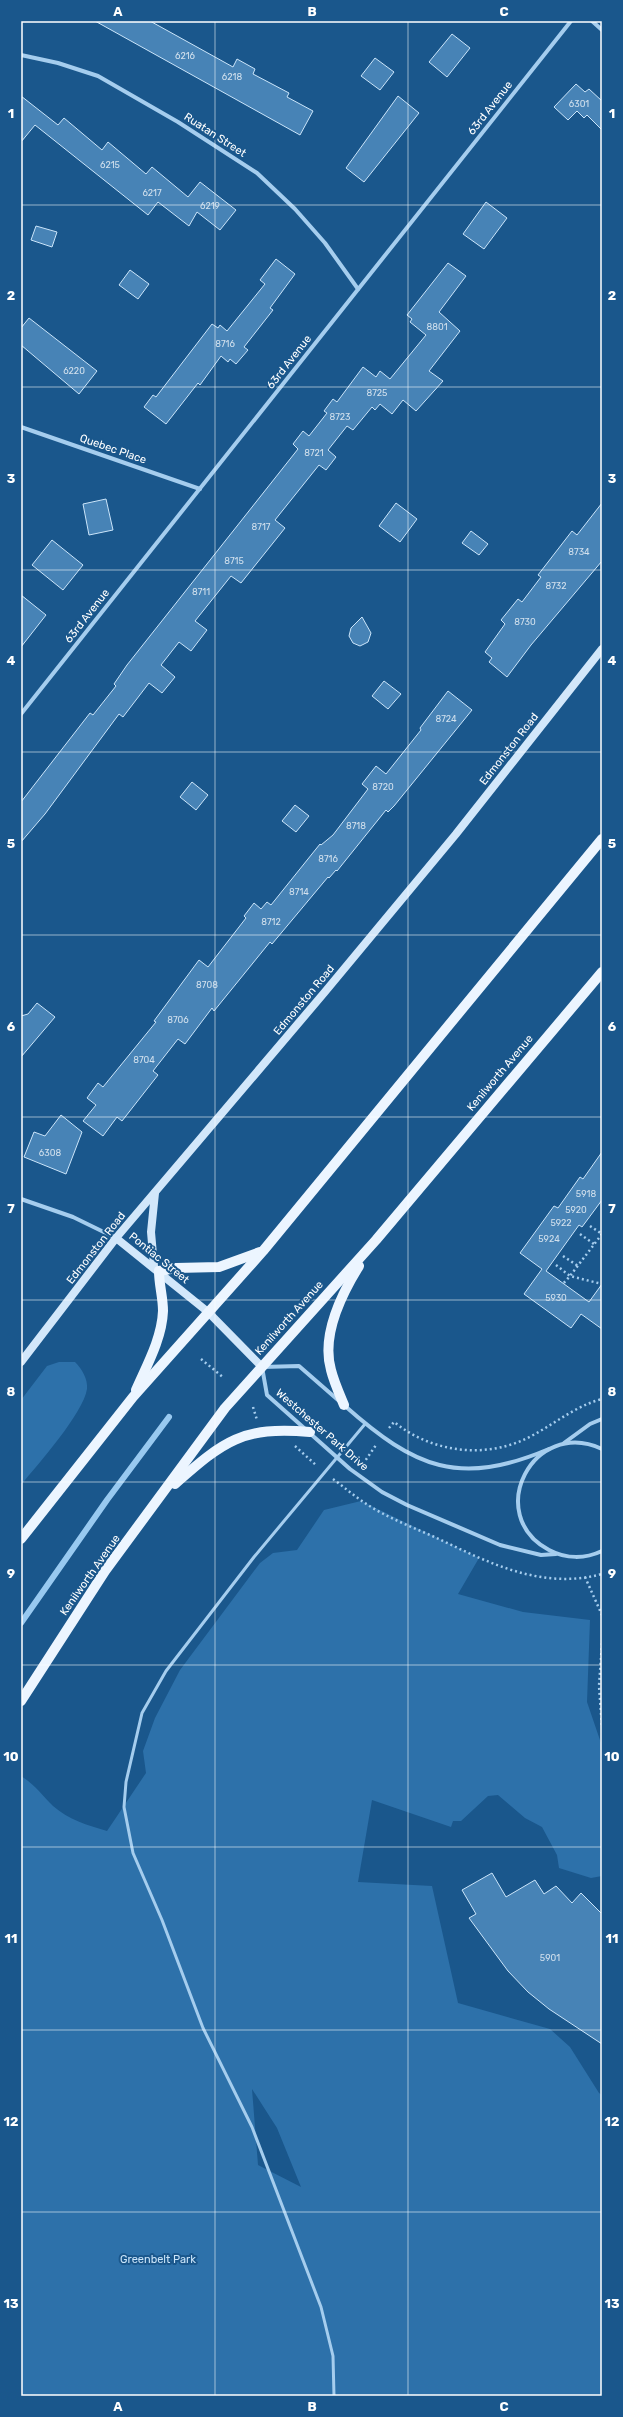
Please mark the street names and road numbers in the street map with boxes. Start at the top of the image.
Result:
street label: 63rd Avenue [465,78,515,138]
street label: Ruatan Street [182,110,249,160]
street label: 63rd Avenue [264,332,314,392]
street label: Quebec Place [78,431,148,467]
street label: 63rd Avenue [62,586,112,646]
street label: Edmonston Road [477,710,541,788]
street label: Edmonston Road [271,962,337,1038]
street label: Kenilworth Avenue [464,1032,536,1114]
street label: Edmonston Road [64,1209,128,1287]
street label: Pontiac Street [126,1230,192,1287]
street label: Kenilworth Avenue [252,1278,326,1358]
street label: Westchester Park Drive [273,1386,371,1474]
street label: Kenilworth Avenue [57,1532,123,1618]

